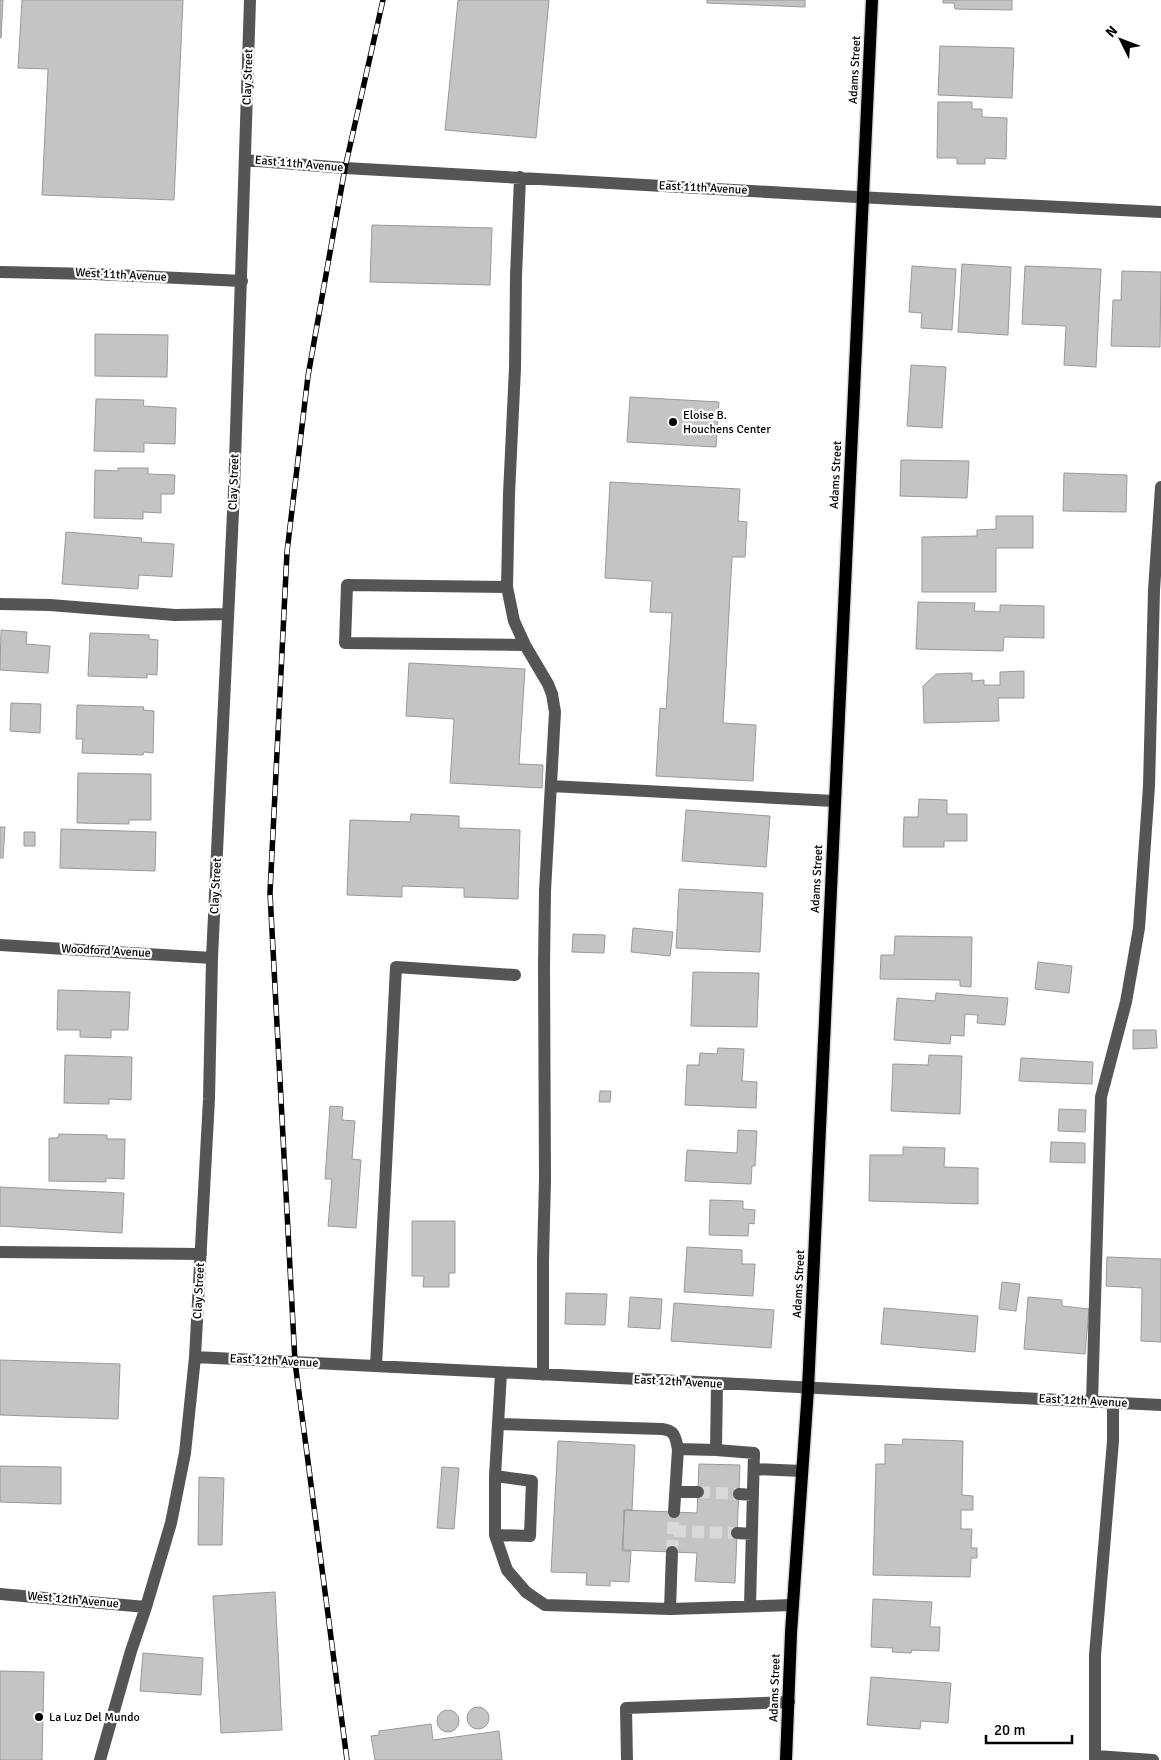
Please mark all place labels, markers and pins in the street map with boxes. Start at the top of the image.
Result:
place label: Eloise B. Houchens Center [683,408,771,437]
marker: Eloise B. Houchens Center [667,416,679,428]
place label: La Luz Del Mundo [49,1710,140,1725]
marker: La Luz Del Mundo [33,1711,45,1723]

